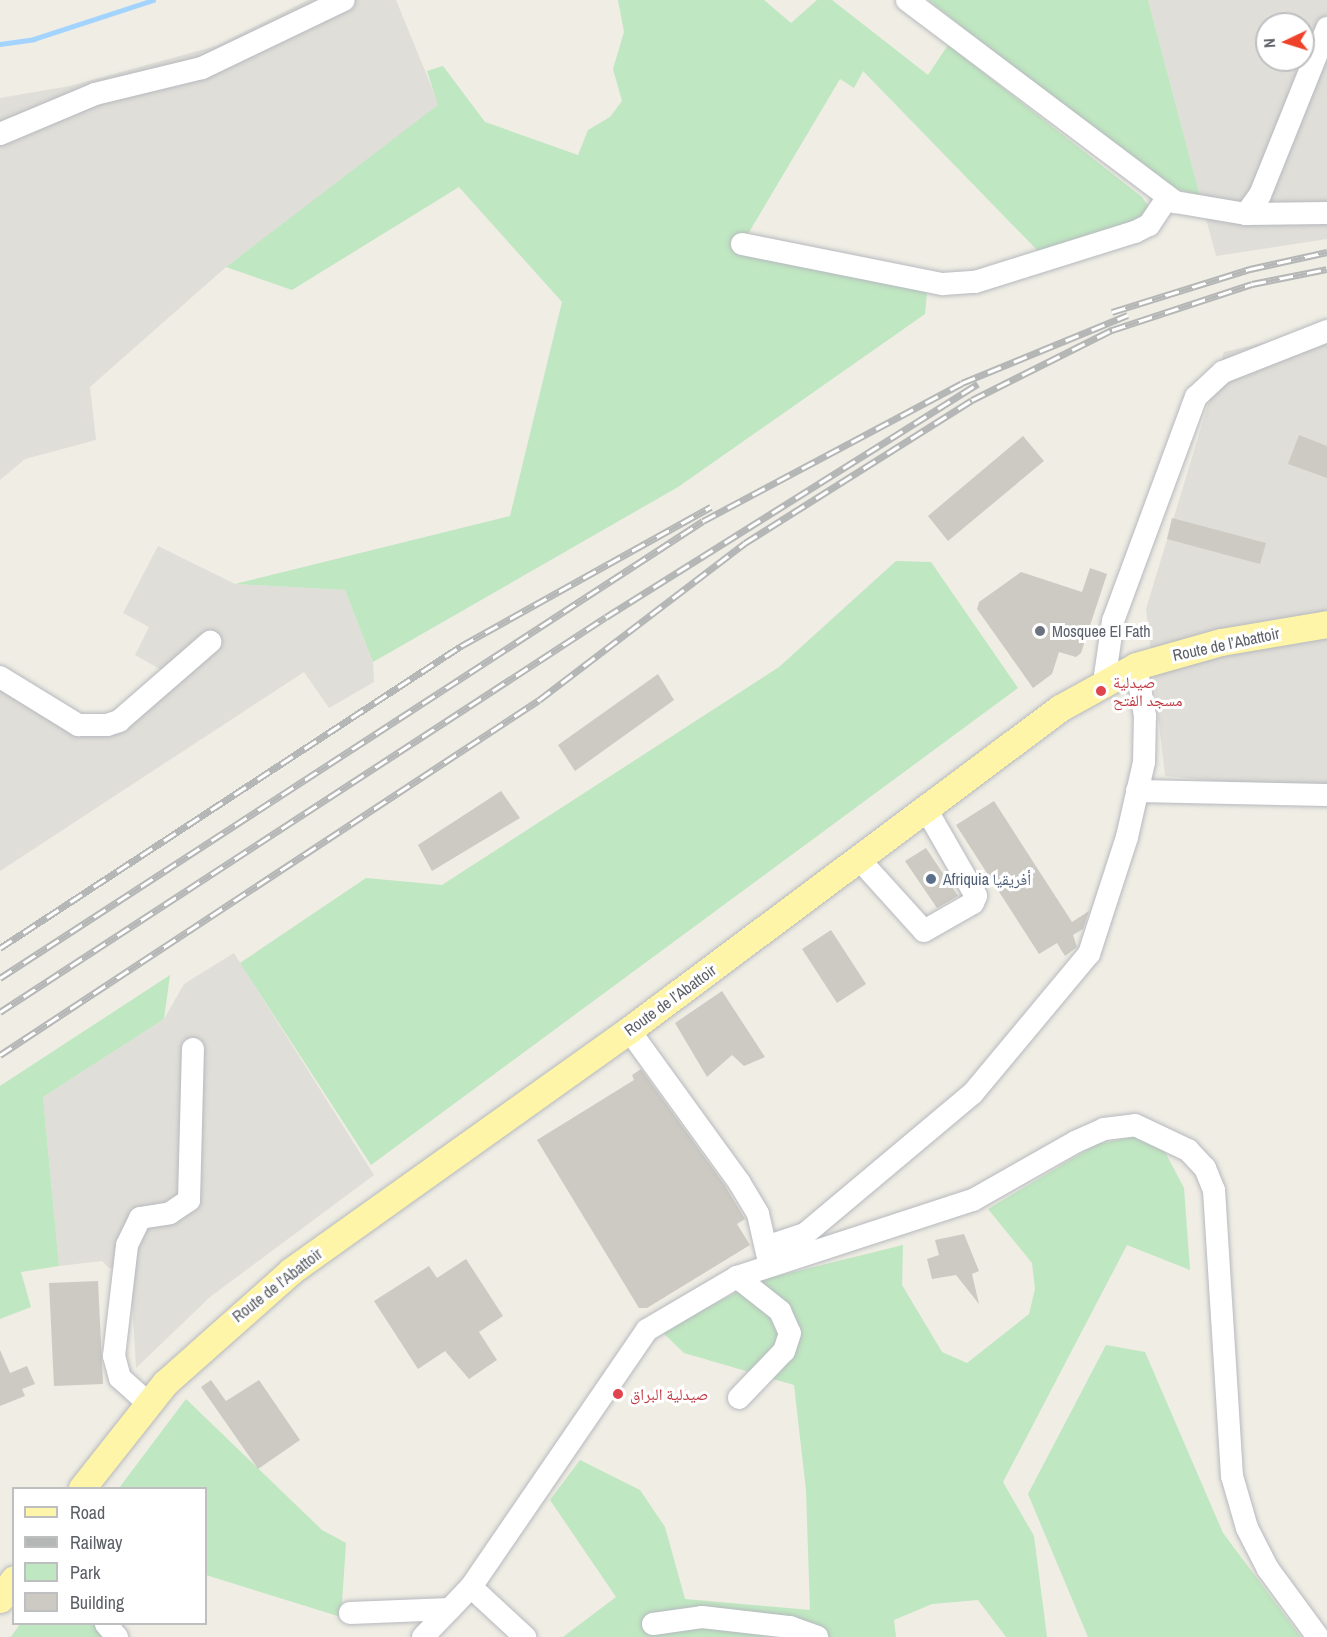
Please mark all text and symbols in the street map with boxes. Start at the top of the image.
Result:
north arrow [1255,12,1315,72]
text: N [1258,38,1280,49]
place label: Mosquee El Fath [1052,621,1151,641]
street label: Route de l’Abattoir [1171,623,1281,665]
marker: Mosquee El Fath [1033,624,1047,638]
place label: صيدلية مسجد الفتح [1113,672,1183,710]
marker: صيدلية مسجد الفتح [1094,684,1108,698]
place label: Afriquia أفريقيا [943,869,1031,889]
marker: Afriquia أفريقيا [924,872,938,886]
street label: Route de l’Abattoir [620,960,720,1040]
street label: Route de l’Abattoir [228,1244,326,1326]
place label: صيدلية البراق [630,1384,708,1404]
marker: صيدلية البراق [611,1387,625,1401]
legend [12,1487,207,1625]
text: Road [70,1500,105,1525]
text: Railway [70,1530,123,1555]
text: Park [70,1560,100,1585]
text: Building [70,1590,124,1615]

